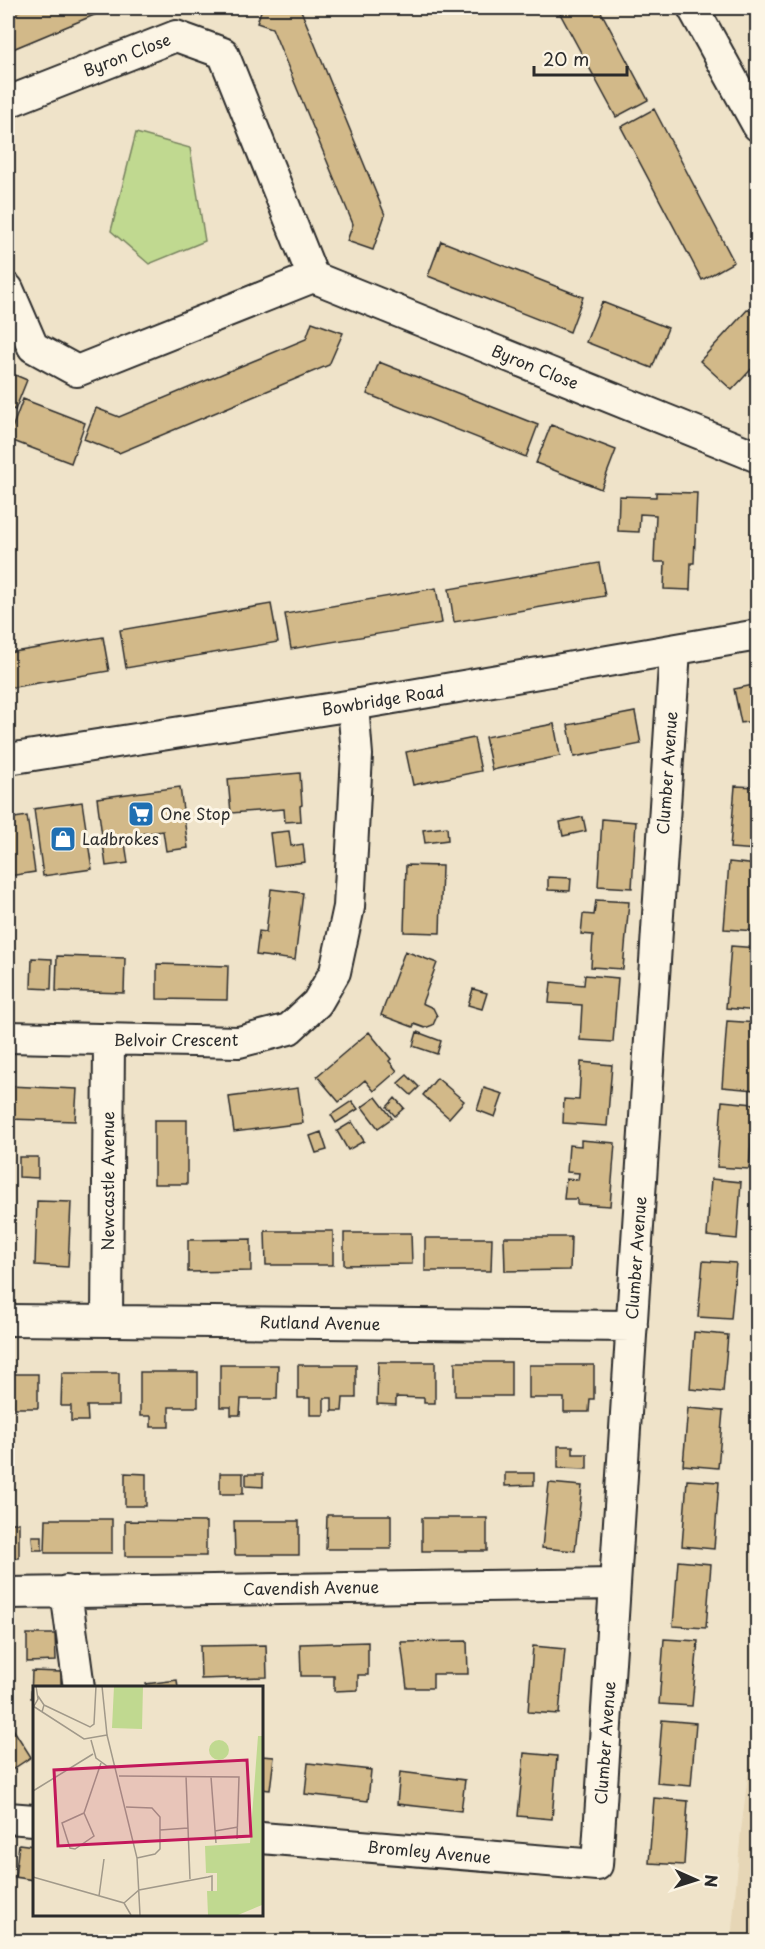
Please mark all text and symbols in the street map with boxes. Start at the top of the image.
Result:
street label: Byron Close [79,26,174,82]
scale bar [534,39,627,77]
text: 20 m [543,45,589,72]
street label: Byron Close [488,338,582,394]
street label: Bowbridge Road [320,677,446,721]
street label: Clumber Avenue [650,710,682,835]
supermarket icon: One Stop [126,799,156,829]
place label: One Stop [160,801,230,825]
shop icon: Ladbrokes [48,824,78,854]
place label: Ladbrokes [82,826,159,850]
street label: Belvoir Crescent [114,1027,239,1051]
street label: Newcastle Avenue [95,1111,119,1251]
street label: Clumber Avenue [619,1195,651,1320]
street label: Rutland Avenue [260,1309,381,1335]
street label: Cavendish Avenue [243,1574,379,1600]
street label: Clumber Avenue [588,1680,620,1805]
inset map [33,1686,262,1916]
street label: Bromley Avenue [366,1834,492,1868]
north arrow [666,1850,726,1910]
text: N [700,1874,724,1888]

